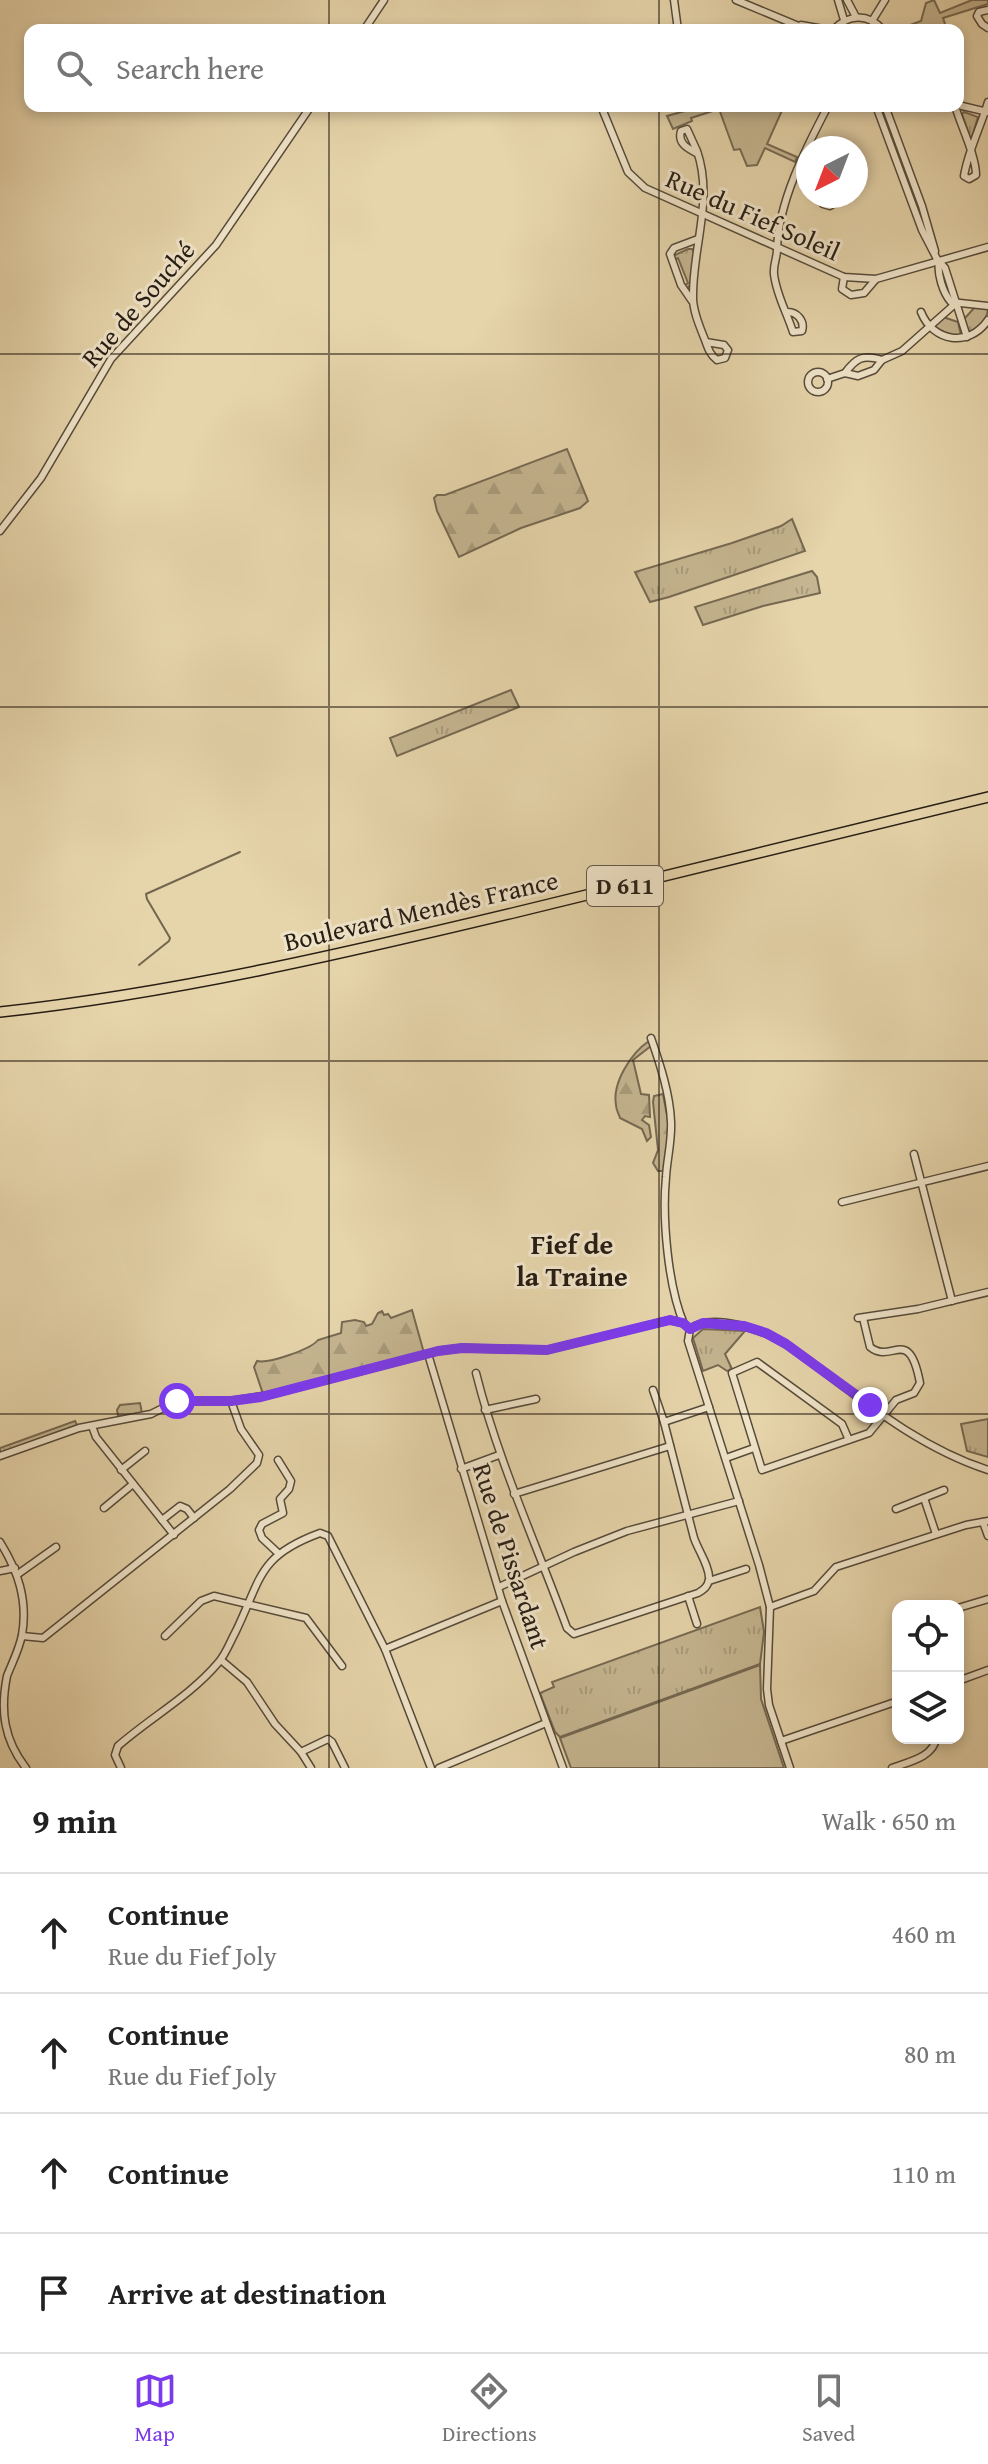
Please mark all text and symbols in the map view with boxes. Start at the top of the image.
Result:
search box [24,24,964,112]
icon: search [52,46,96,90]
text: Search here [116,46,264,90]
north arrow [796,136,868,208]
street label: Rue du Fief Soleil [660,159,847,270]
street label: Rue de Souché [71,232,204,376]
street label: Boulevard Mendès France [280,860,562,961]
road number: D 611 [587,866,663,906]
district label: Fief de la Traine [516,1223,628,1296]
route start [159,1383,195,1419]
route end [852,1387,888,1423]
street label: Rue de Pissardant [463,1458,560,1654]
map controls [892,1600,964,1744]
button: locate [892,1600,964,1672]
button: layers [892,1672,964,1744]
text: 9 min [32,1796,117,1845]
text: Walk · 650 m [822,1801,956,1840]
text: Continue [108,1892,229,1936]
icon: ahead [32,1911,76,1955]
text: 460 m [891,1914,956,1953]
text: Rue du Fief Joly [108,1936,277,1975]
text: Continue [108,2012,229,2056]
icon: ahead [32,2031,76,2075]
text: 80 m [904,2034,956,2073]
text: Rue du Fief Joly [108,2056,277,2095]
icon: ahead [32,2151,76,2195]
text: Continue [108,2151,229,2195]
text: 110 m [891,2154,956,2193]
icon: arrive [32,2271,76,2315]
text: Arrive at destination [108,2271,386,2315]
tab: Map [133,2369,177,2449]
tab: Directions [442,2369,537,2449]
tab: Saved [802,2369,855,2449]

